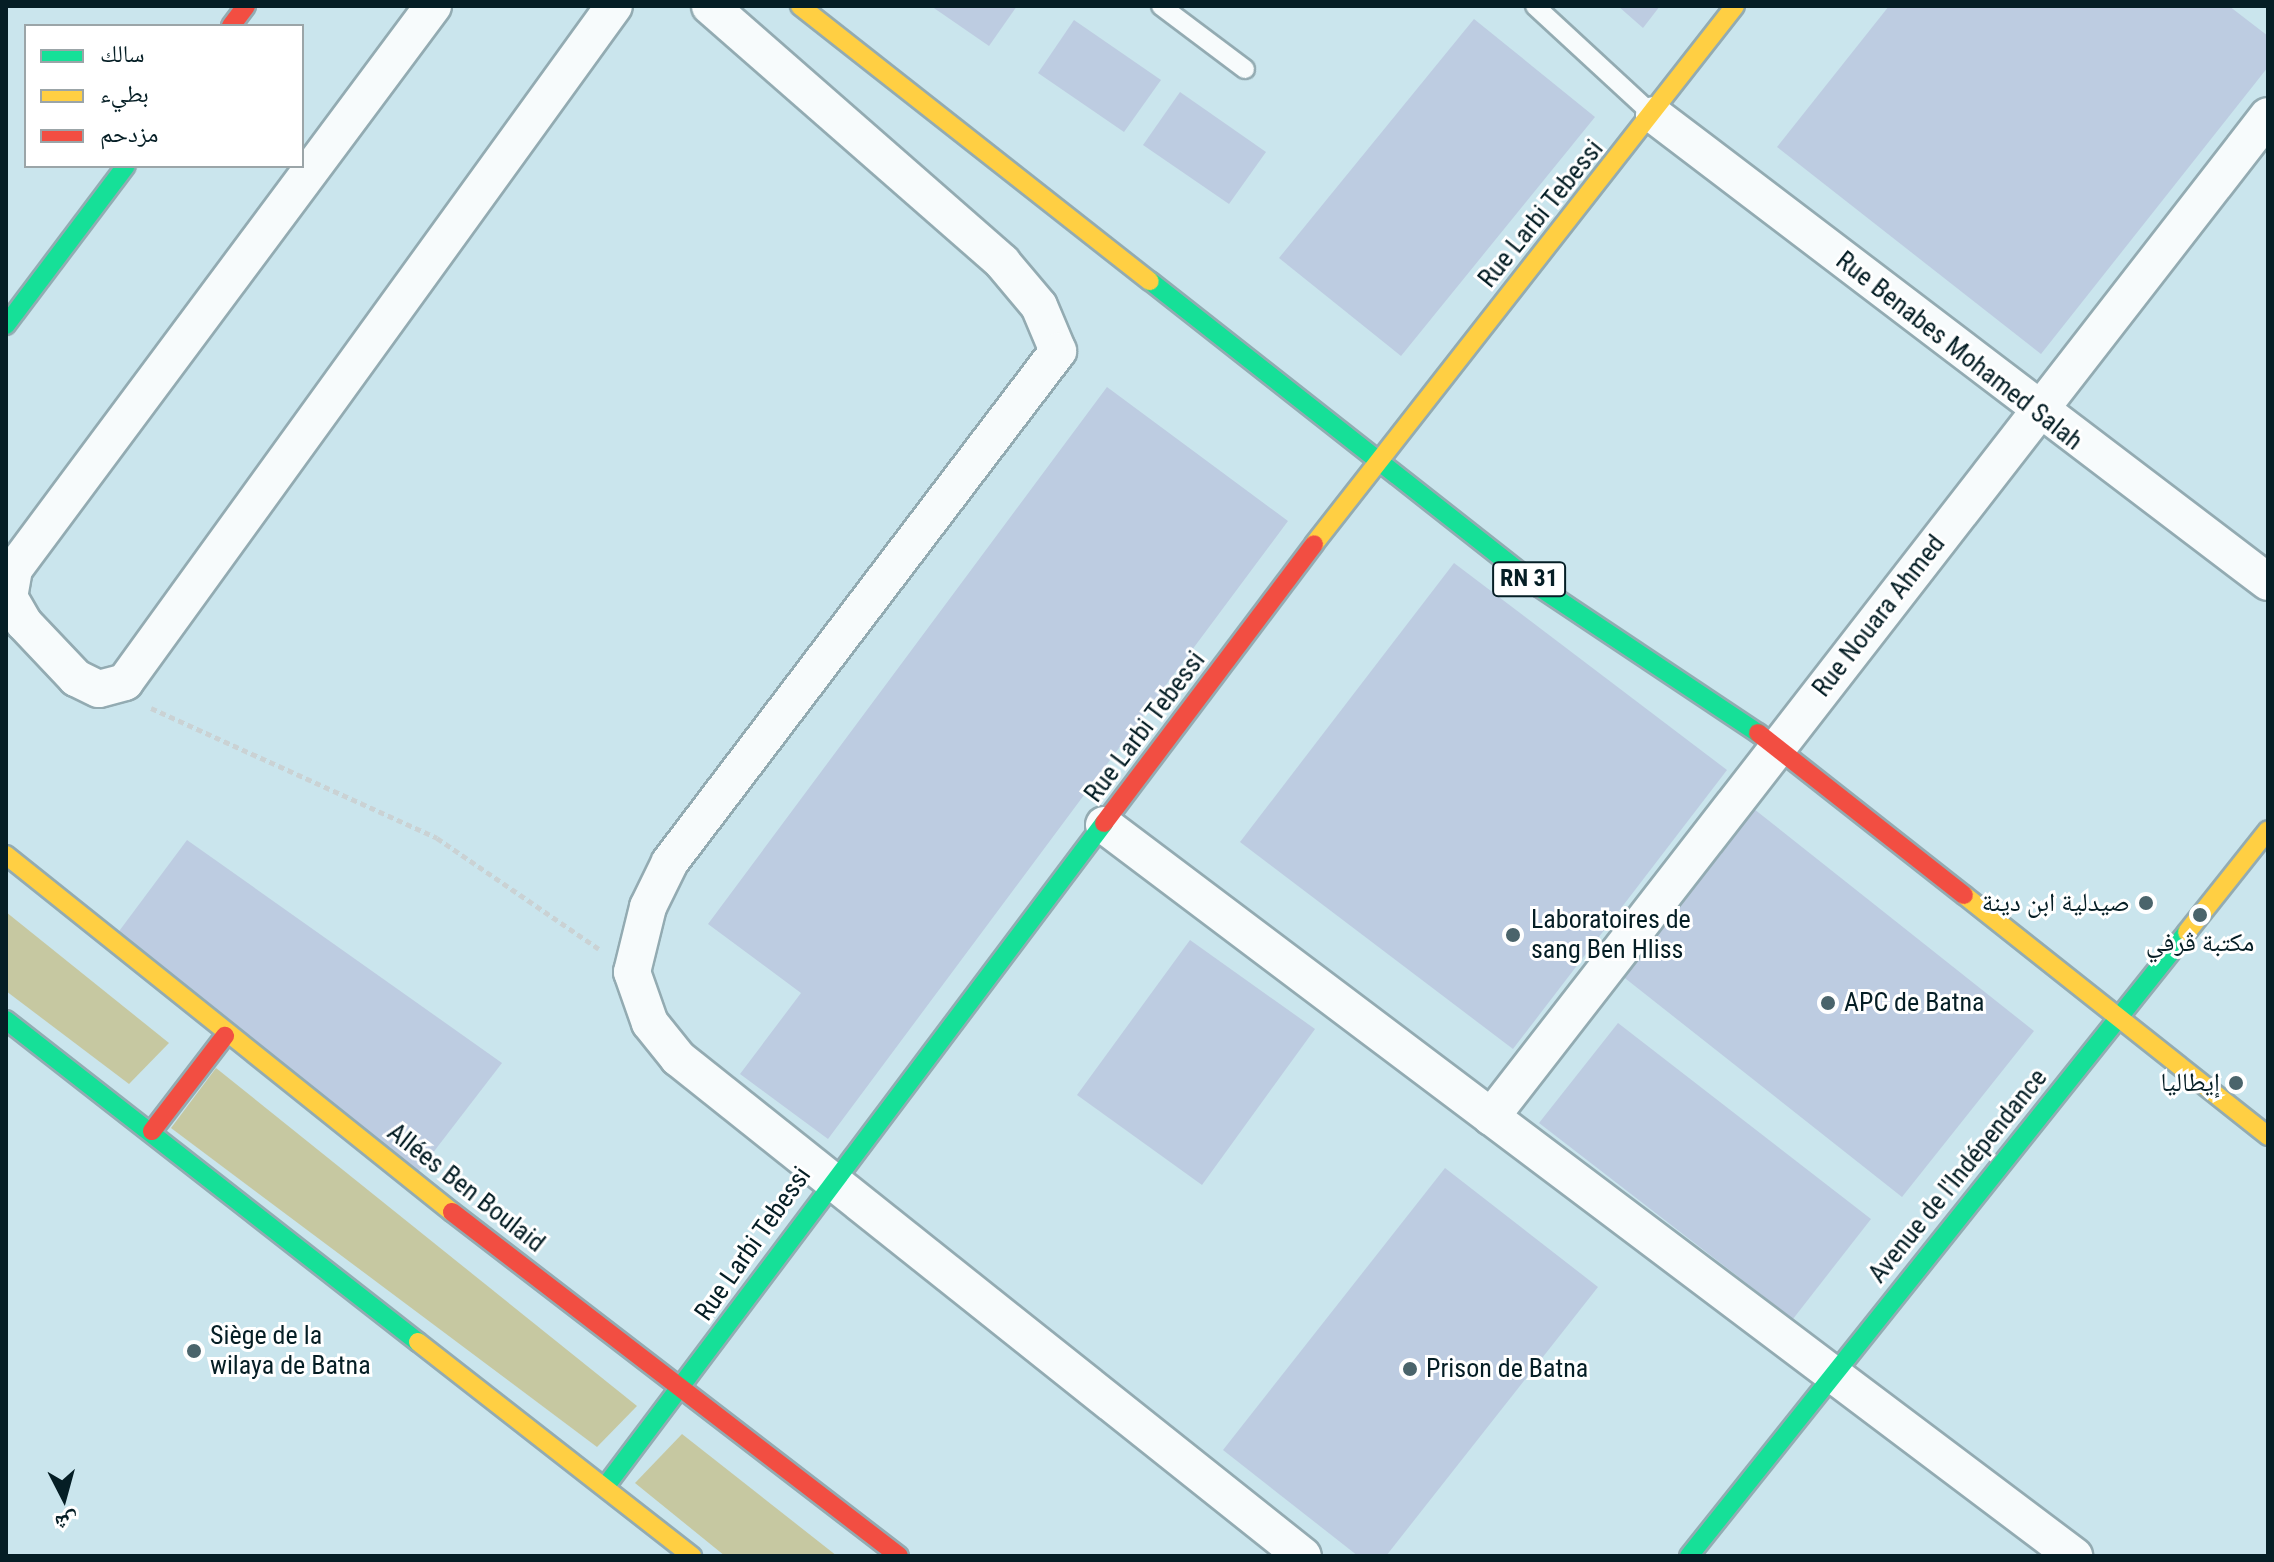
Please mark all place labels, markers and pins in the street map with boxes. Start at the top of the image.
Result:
place label: صيدلية ابن دينة [1982,887,2130,919]
marker: صيدلية ابن دينة [2137,894,2155,912]
place label: Laboratoires de sang Ben Hliss [1531,904,1691,966]
marker: مكتبة ڤرفي [2191,906,2209,924]
marker: Laboratoires de sang Ben Hliss [1502,924,1524,946]
place label: مكتبة ڤرفي [2146,927,2254,959]
place label: APC de Batna [1844,987,1985,1019]
marker: APC de Batna [1819,994,1837,1012]
place label: إيطاليا [2161,1067,2220,1099]
marker: إيطاليا [2227,1074,2245,1092]
place label: Siège de la wilaya de Batna [210,1320,371,1382]
marker: Siège de la wilaya de Batna [185,1342,203,1360]
place label: Prison de Batna [1426,1353,1588,1385]
marker: Prison de Batna [1401,1360,1419,1378]

